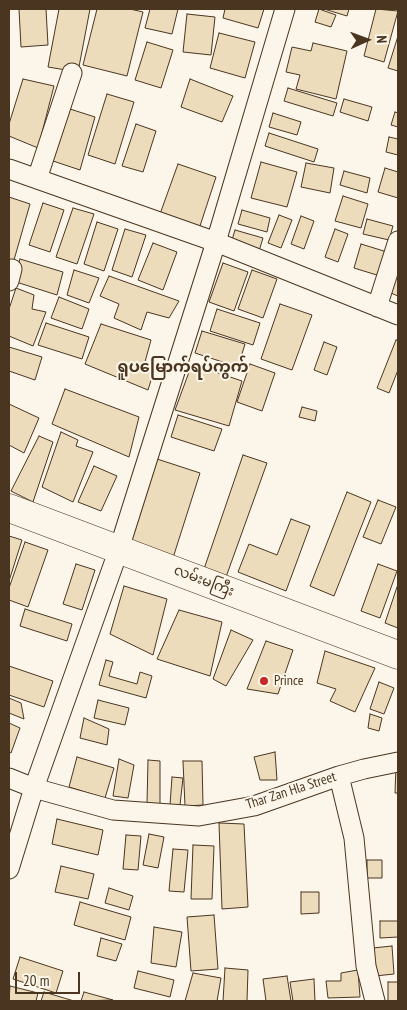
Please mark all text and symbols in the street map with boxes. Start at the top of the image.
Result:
north arrow [342,15,392,65]
text: N [373,35,391,44]
district label: ရူပမြောက်ရပ်ကွက် [117,357,249,377]
street label: လမ်းမကြီး [171,562,237,600]
place label: Prince [274,673,303,689]
marker: Prince [258,675,270,687]
street label: Thar Zan Hla Street [244,769,338,813]
scale bar [18,962,82,994]
text: 20 m [23,971,49,990]

